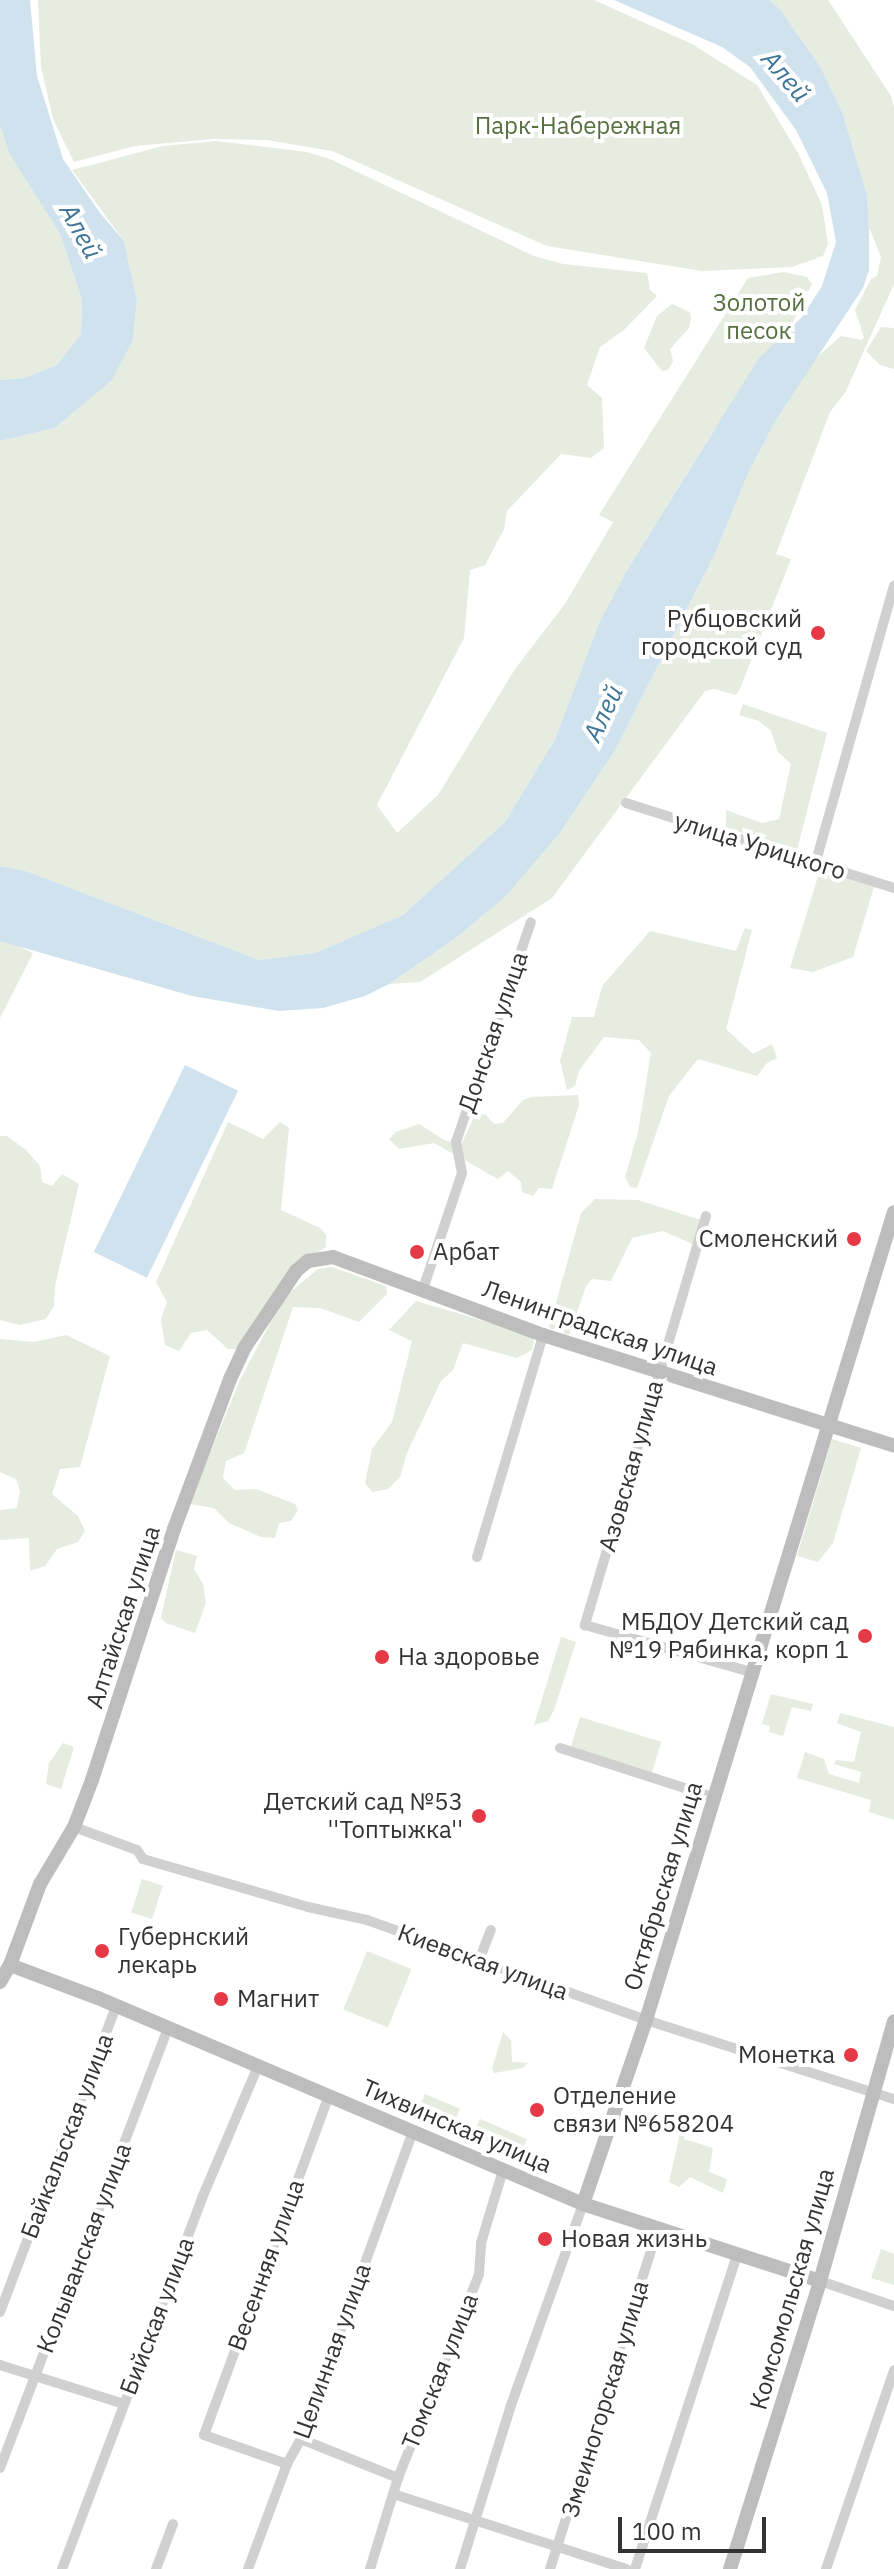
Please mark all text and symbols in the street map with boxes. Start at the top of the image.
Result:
water label: Алей [755,44,817,108]
park label: Парк-Набережная [475,112,681,140]
water label: Алей [53,198,109,264]
park label: Золотой песок [713,289,805,345]
place label: Рубцовский городской суд [641,605,802,661]
marker: Рубцовский городской суд [809,624,827,642]
water label: Алей [576,680,630,746]
street label: улица Урицкого [671,806,849,886]
street label: Донская улица [452,948,534,1116]
place label: Смоленский [699,1225,838,1253]
marker: Смоленский [845,1230,863,1248]
place label: Арбат [433,1238,500,1266]
marker: Арбат [408,1243,426,1261]
street label: Ленинградская улица [479,1274,721,1382]
street label: Азовская улица [593,1377,669,1555]
street label: Алтайская улица [80,1522,166,1712]
place label: МБДОУ Детский сад №19 Рябинка, корп 1 [609,1608,849,1664]
marker: МБДОУ Детский сад №19 Рябинка, корп 1 [856,1627,874,1645]
place label: На здоровье [398,1643,540,1671]
marker: На здоровье [373,1648,391,1666]
street label: Октябрьская улица [618,1778,708,1994]
place label: Детский сад №53 ''Топтыжка'' [264,1788,463,1844]
marker: Детский сад №53 ''Топтыжка'' [470,1807,488,1825]
street label: Киевская улица [394,1918,572,2006]
place label: Губернский лекарь [118,1923,249,1979]
marker: Губернский лекарь [93,1942,111,1960]
place label: Магнит [237,1985,319,2013]
marker: Магнит [212,1990,230,2008]
street label: Байкальская улица [15,2030,119,2242]
place label: Монетка [738,2041,835,2069]
marker: Монетка [842,2046,860,2064]
street label: Тихвинская улица [358,2073,556,2179]
place label: Отделение связи №658204 [553,2082,734,2138]
marker: Отделение связи №658204 [528,2101,546,2119]
street label: Колыванская улица [31,2139,137,2357]
street label: Комсомольская улица [744,2165,840,2413]
street label: Весенняя улица [222,2176,310,2354]
place label: Новая жизнь [561,2225,707,2253]
marker: Новая жизнь [536,2230,554,2248]
street label: Бийская улица [114,2233,200,2399]
street label: Целинная улица [287,2259,377,2443]
street label: Змеиногорская улица [555,2277,655,2521]
street label: Томская улица [396,2289,484,2453]
scale bar [622,2501,770,2551]
text: 100 m [632,2515,702,2547]

